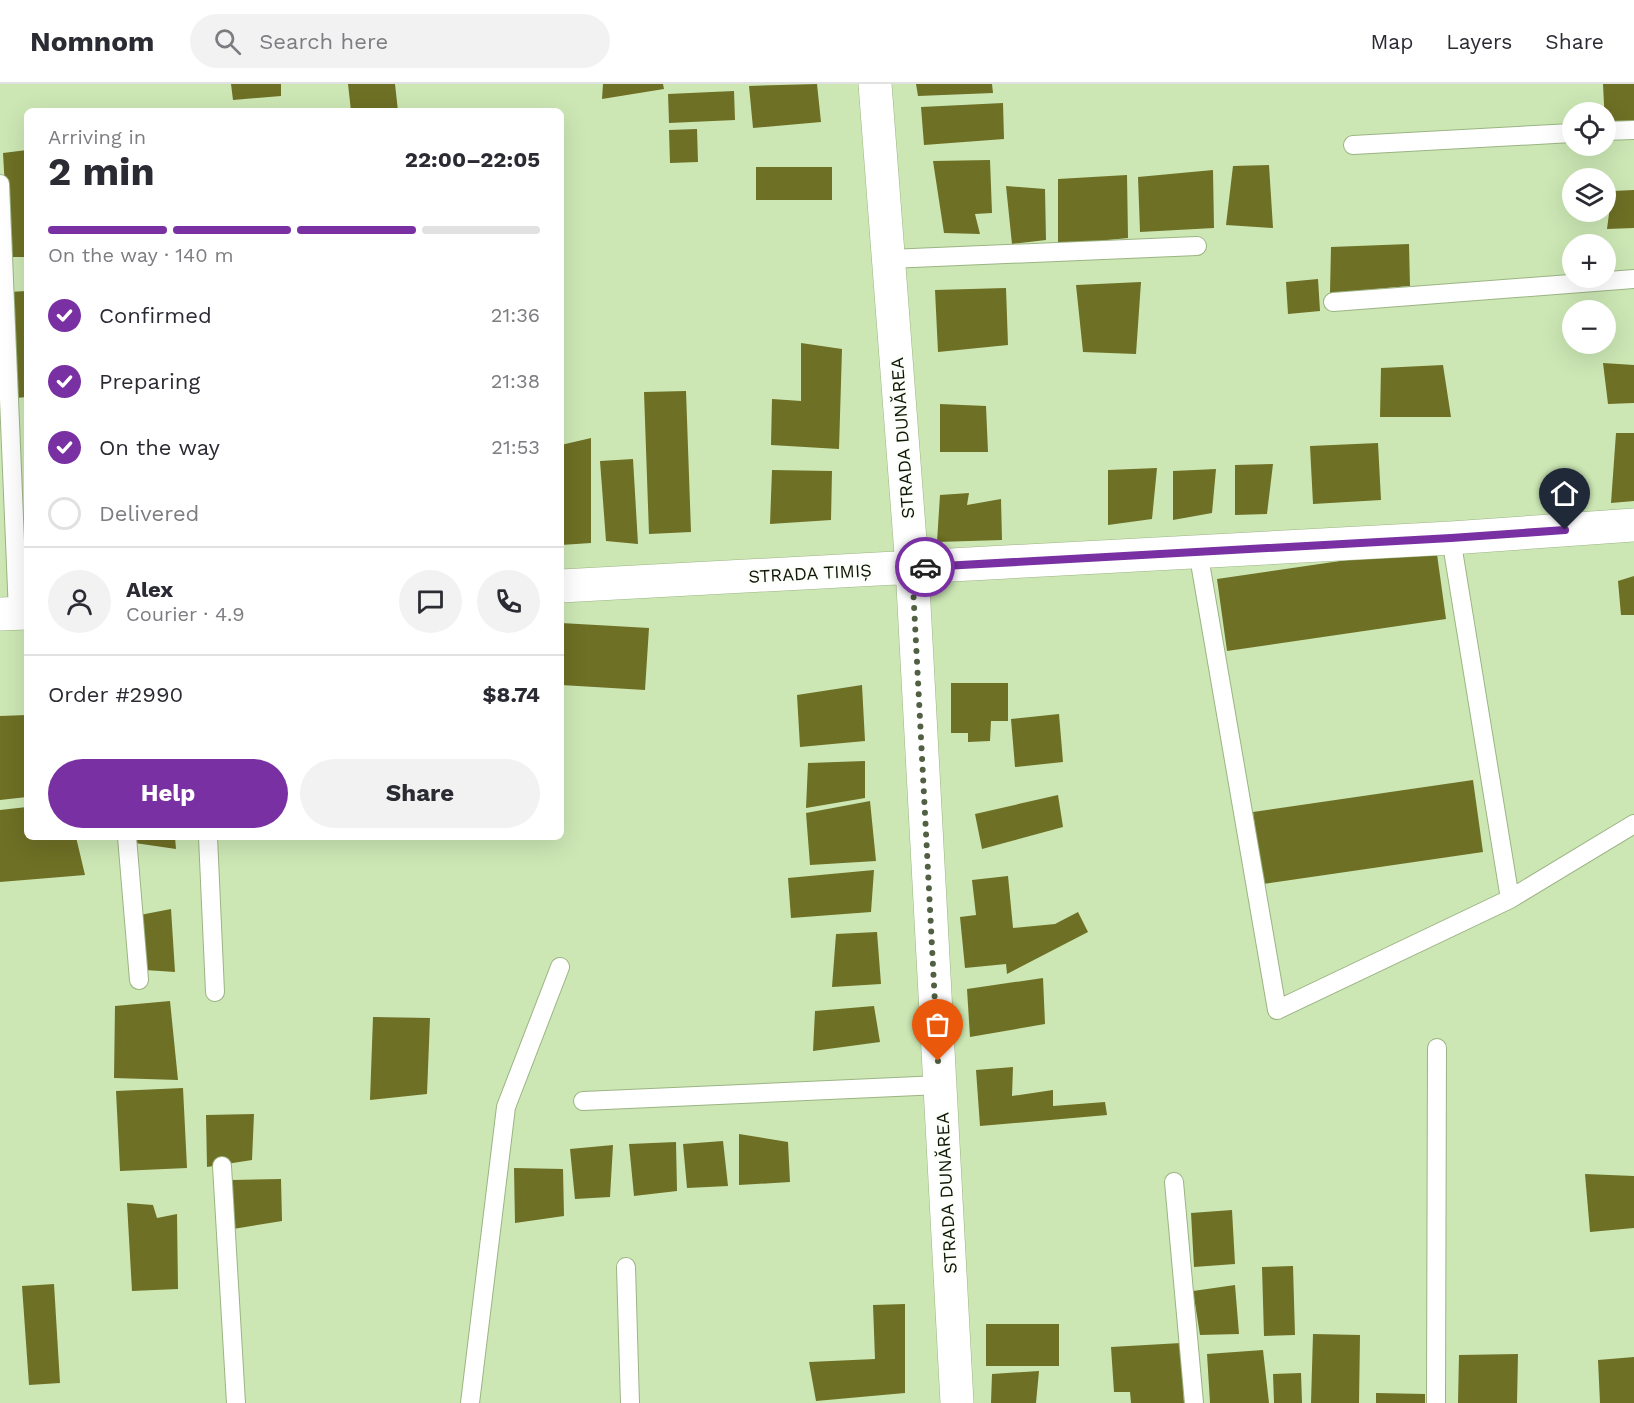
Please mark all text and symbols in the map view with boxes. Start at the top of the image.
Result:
search box [190,14,610,68]
text: Nomnom [30,25,154,58]
icon: search [211,25,244,58]
text: Search here [259,29,388,54]
text: Map [1370,29,1413,54]
text: Layers [1446,29,1512,54]
text: Share [1545,29,1604,54]
map controls [1562,102,1616,354]
button: locate [1562,102,1616,156]
text: Arriving in [48,125,146,149]
text: 22:00–22:05 [405,147,540,172]
text: 2 min [48,149,155,194]
button: layers [1562,168,1616,222]
button: + [1562,234,1616,288]
text: On the way · 140 m [48,243,234,267]
icon: check [48,299,81,332]
button: − [1562,300,1616,354]
text: Confirmed [99,303,212,328]
text: 21:36 [491,303,540,327]
street label: STRADA DUNĂREA [886,356,918,519]
icon: check [48,365,81,398]
text: Preparing [99,369,200,394]
text: 21:38 [491,369,540,393]
icon: check [48,431,81,464]
text: On the way [99,435,220,460]
text: 21:53 [491,435,540,459]
pin [1539,468,1590,530]
icon: home [1548,477,1581,510]
text: Delivered [99,501,199,526]
courier [895,537,955,597]
icon: car [909,551,942,584]
street label: STRADA TIMIȘ [748,559,872,587]
button: person [48,570,111,633]
button: chat [399,570,462,633]
button: phone [477,570,540,633]
text: Alex [126,577,173,602]
text: Courier · 4.9 [126,602,245,626]
text: Order #2990 [48,682,183,707]
text: $8.74 [482,682,540,707]
button: Help [48,759,288,828]
button: Share [300,759,540,828]
pin [912,999,963,1061]
icon: bag [921,1008,954,1041]
street label: STRADA DUNĂREA [931,1112,961,1274]

